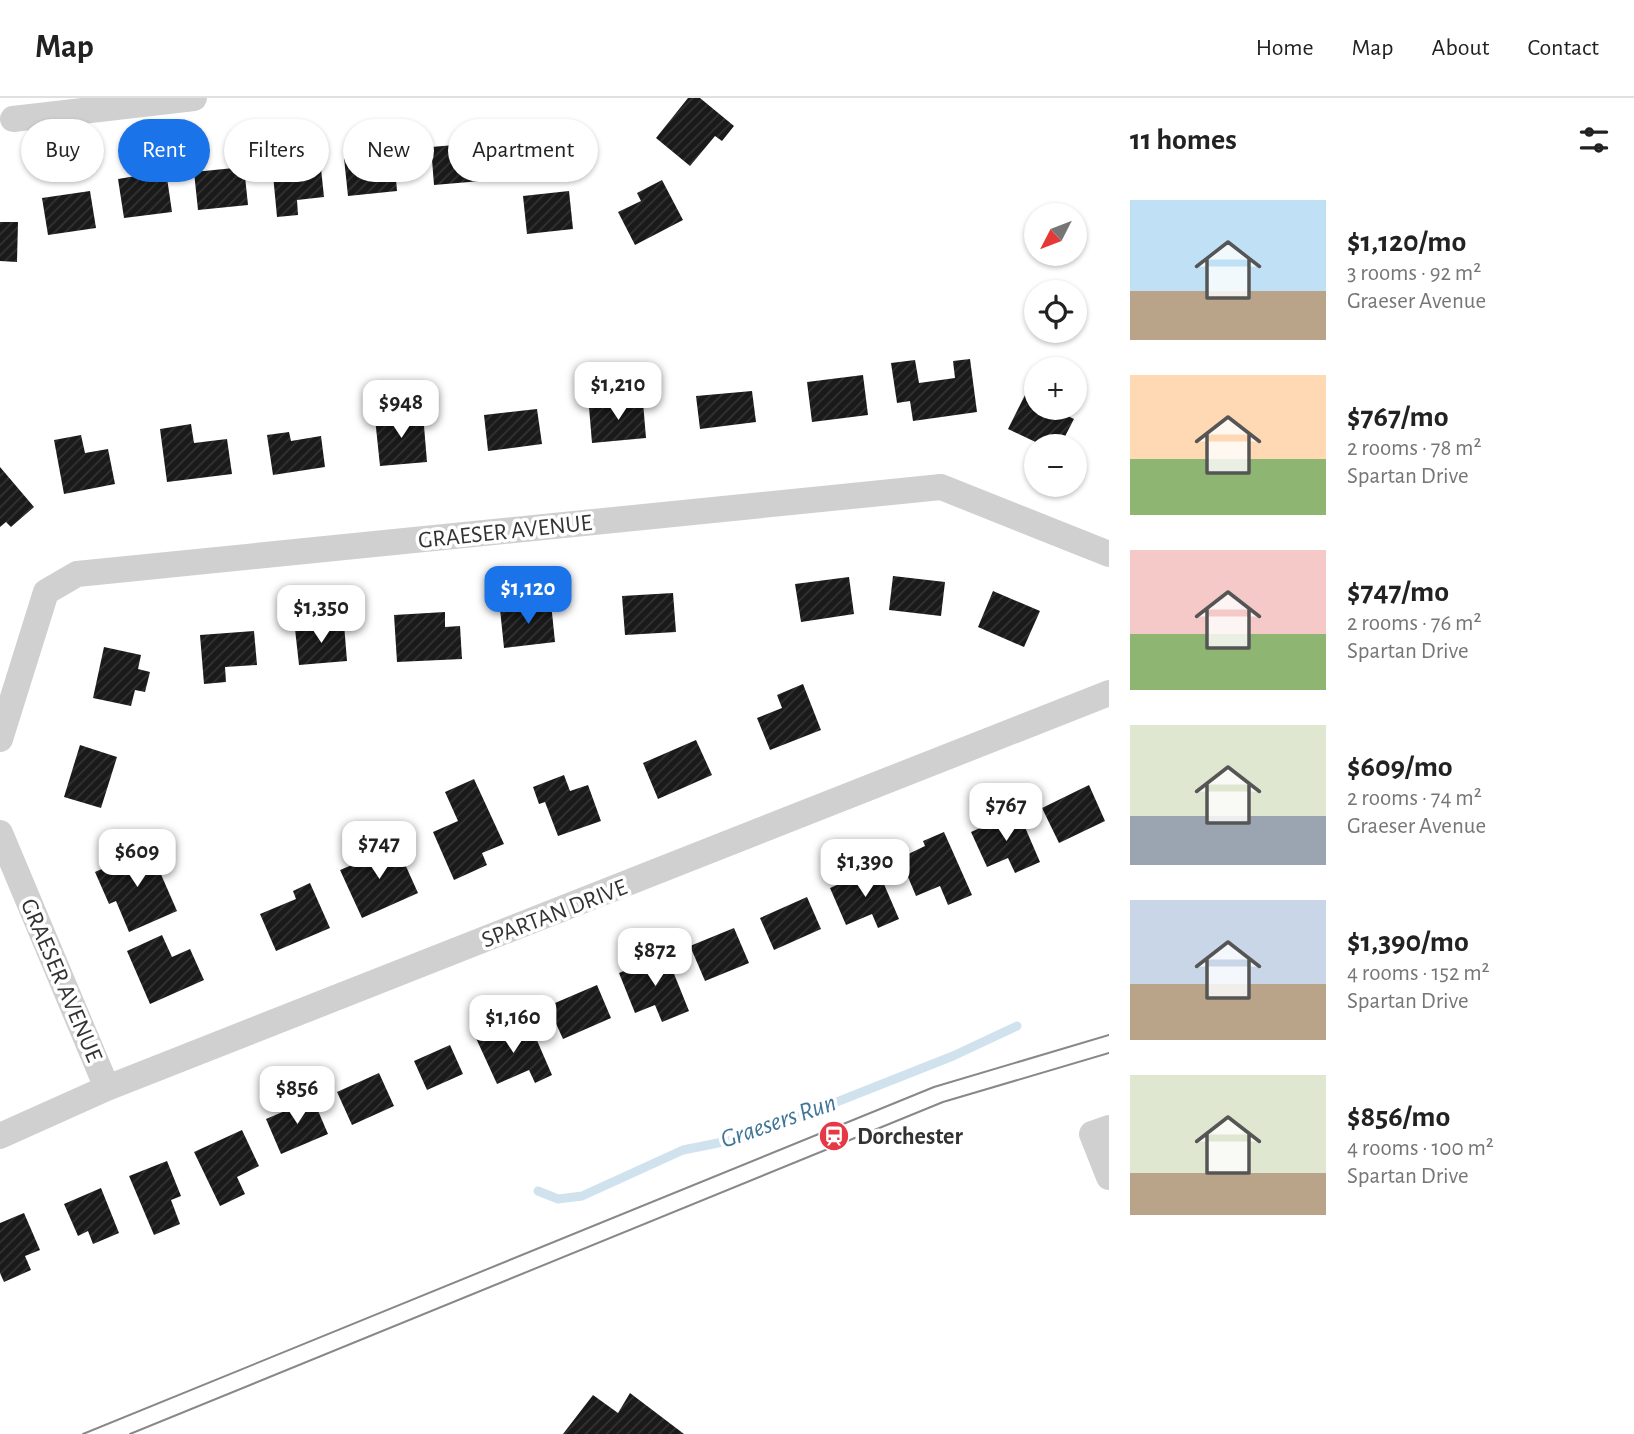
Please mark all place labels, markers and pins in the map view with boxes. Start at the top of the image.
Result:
pin: $1,210 [561,362,675,422]
pin: $948 [360,380,442,440]
pin: $1,120 [471,566,585,626]
pin: $1,350 [264,586,378,645]
pin: $767 [965,784,1047,843]
pin: $747 [338,822,420,881]
pin: $609 [96,830,178,889]
pin: $1,390 [808,840,922,899]
pin: $872 [614,928,696,988]
pin: $1,160 [456,996,570,1055]
pin: $856 [256,1066,338,1126]
station icon: Dorchester [817,1119,851,1153]
place label: Dorchester [857,1125,963,1149]

